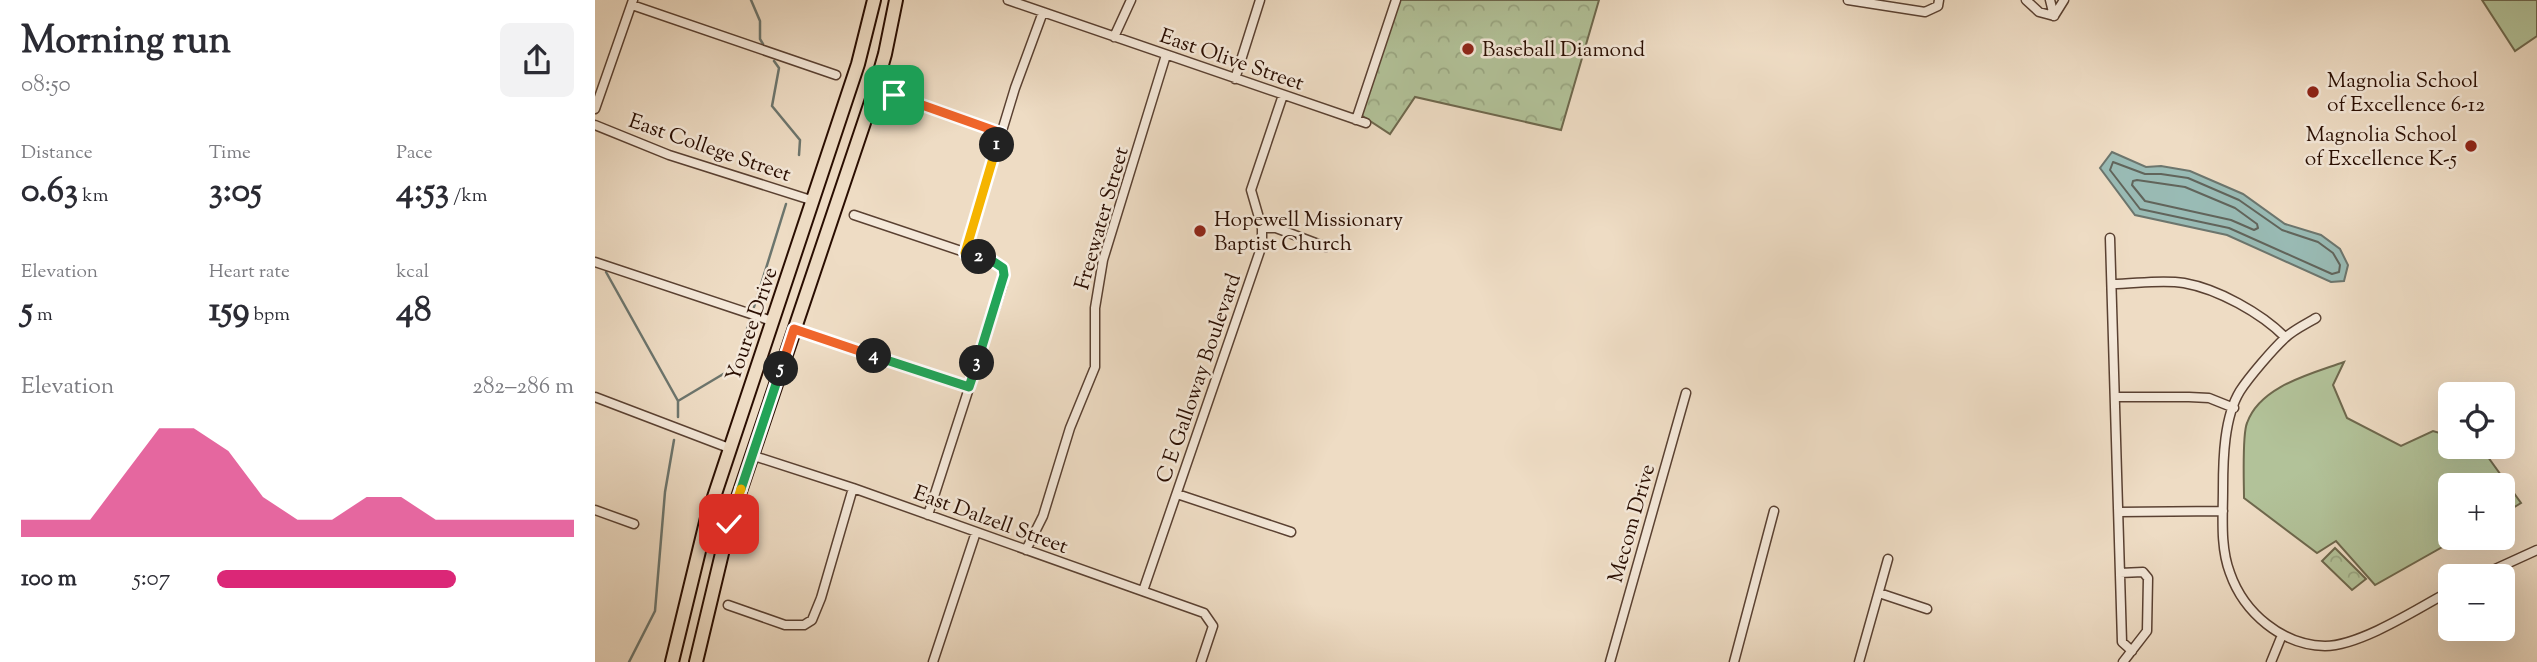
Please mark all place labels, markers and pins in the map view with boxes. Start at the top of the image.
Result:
place label: Baseball Diamond [1482,36,1645,66]
marker: Baseball Diamond [1460,41,1476,57]
pin [864,65,924,125]
place label: Magnolia School of Excellence 6-12 [2327,67,2485,121]
marker: Magnolia School of Excellence 6-12 [2305,84,2321,100]
place label: Magnolia School of Excellence K-5 [2305,121,2457,175]
pin: 1 [979,128,1015,162]
marker: Magnolia School of Excellence K-5 [2463,138,2479,154]
place label: Hopewell Missionary Baptist Church [1214,206,1404,260]
marker: Hopewell Missionary Baptist Church [1192,223,1208,239]
pin: 2 [961,240,997,274]
pin: 4 [857,338,891,374]
pin: 3 [959,346,995,380]
pin: 5 [763,352,799,386]
pin [699,494,759,554]

